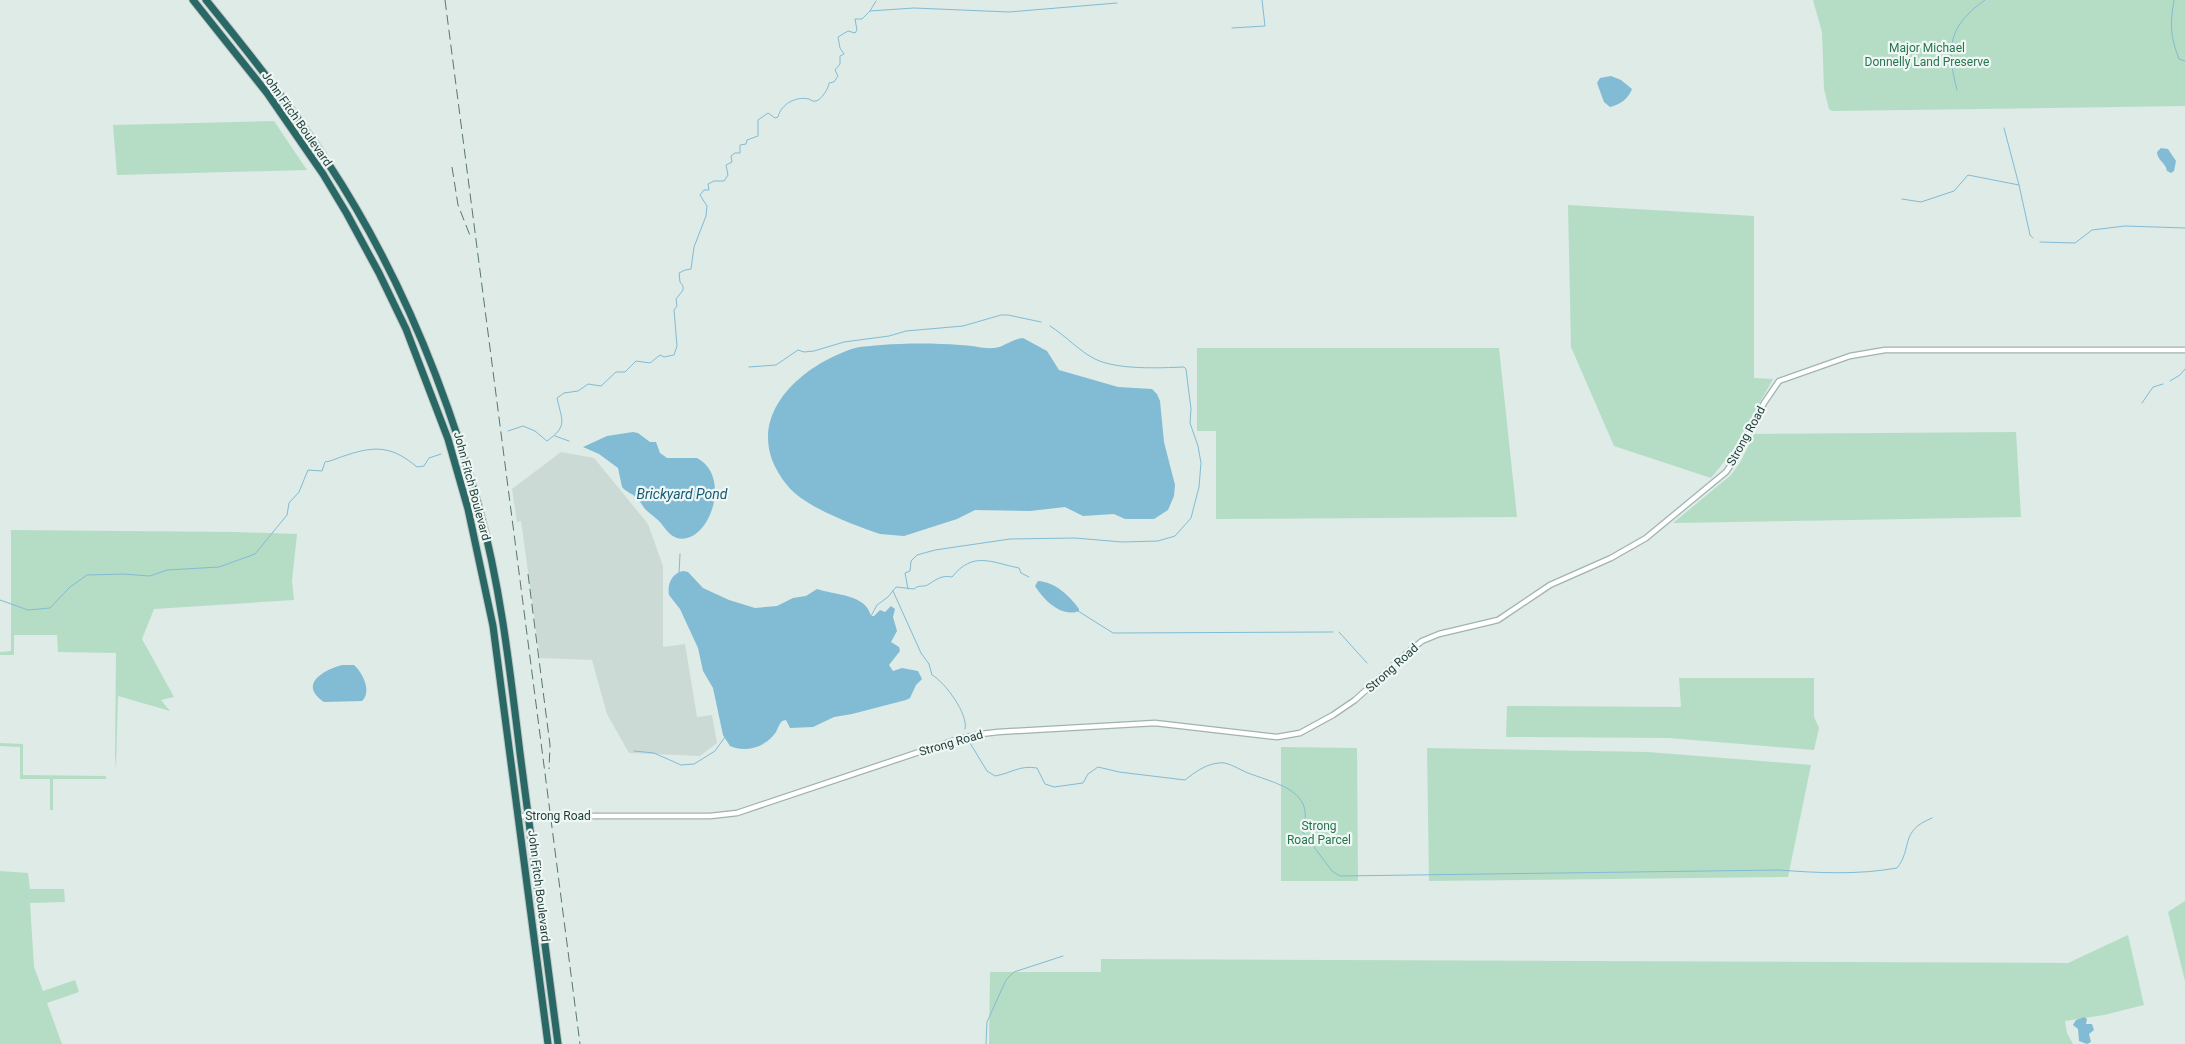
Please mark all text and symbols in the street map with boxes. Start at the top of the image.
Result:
park label: Major Michael Donnelly Land Preserve [1865,41,1989,69]
street label: John Fitch Boulevard [259,69,335,169]
street label: Strong Road [1724,404,1768,468]
street label: John Fitch Boulevard [451,430,493,542]
water label: Brickyard Pond [636,486,728,502]
street label: Strong Road [1363,641,1421,695]
street label: Strong Road [917,727,985,759]
street label: Strong Road [525,809,591,823]
park label: Strong Road Parcel [1287,819,1351,847]
street label: John Fitch Boulevard [525,829,553,943]

